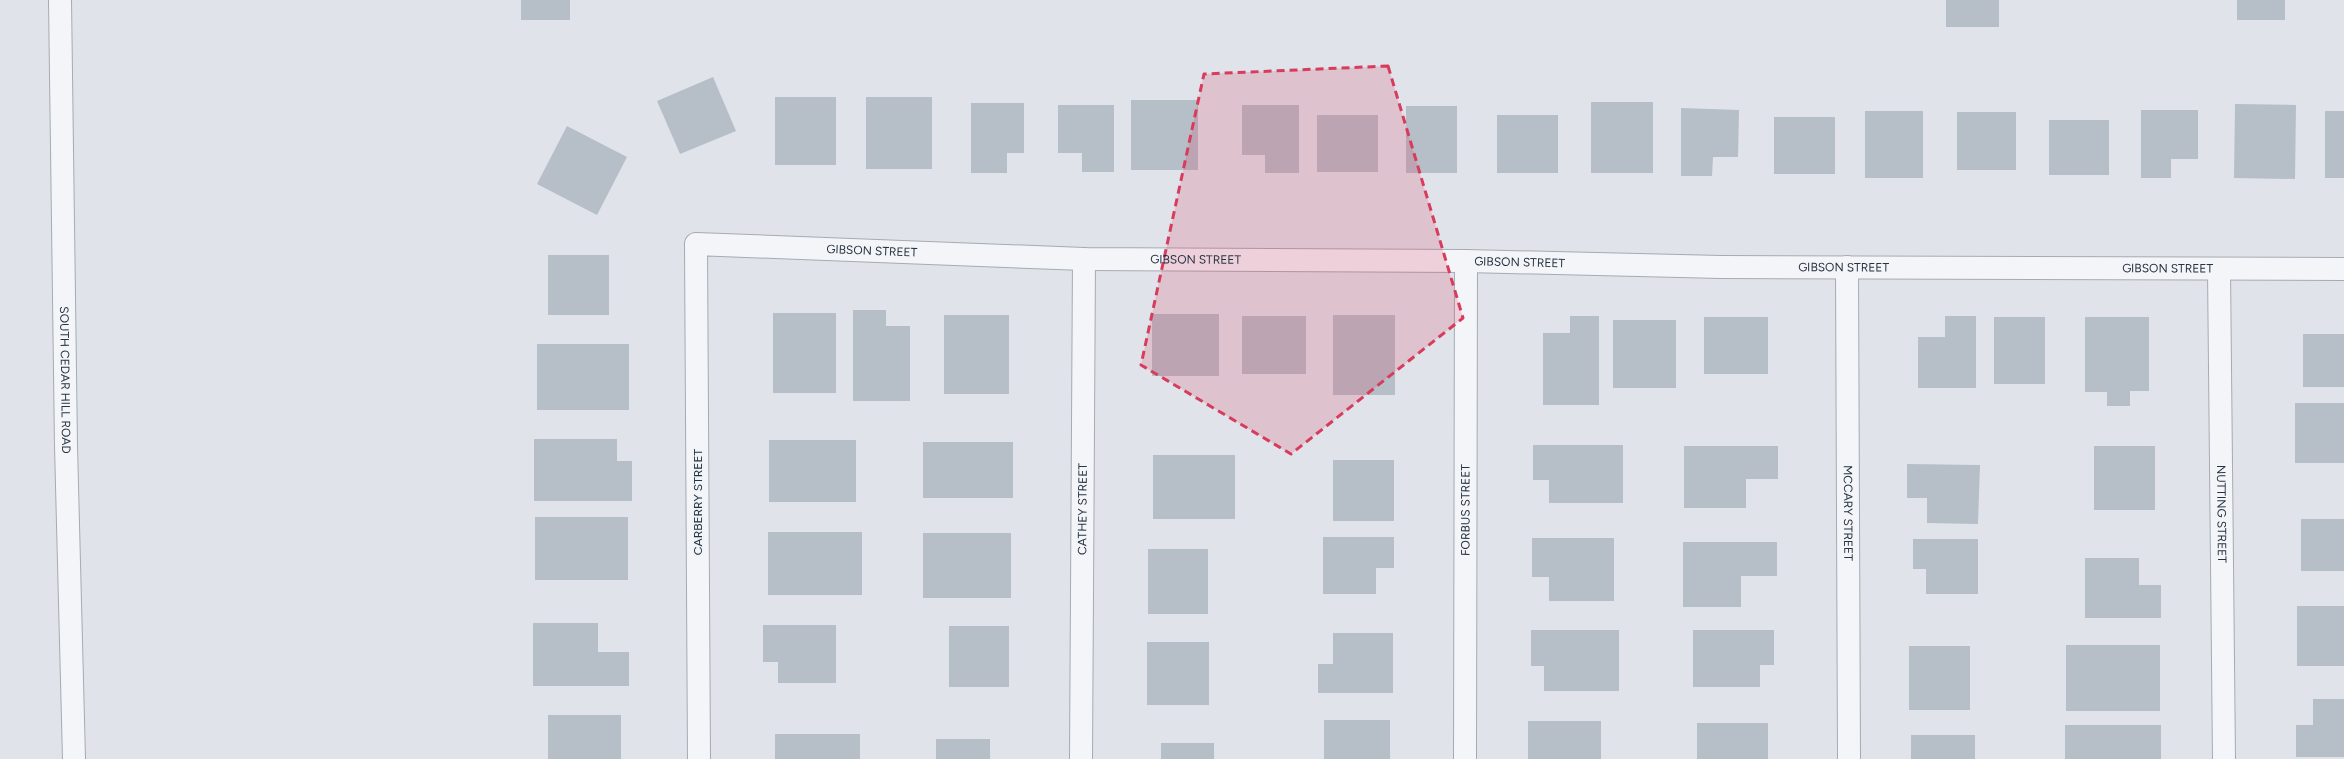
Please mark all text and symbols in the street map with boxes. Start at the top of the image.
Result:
street label: GIBSON STREET [826,242,918,260]
street label: GIBSON STREET [1150,252,1242,267]
street label: GIBSON STREET [1474,254,1566,270]
street label: GIBSON STREET [1798,260,1889,275]
street label: GIBSON STREET [2122,261,2213,276]
street label: SOUTH CEDAR HILL ROAD [57,306,73,454]
street label: CARBERRY STREET [691,448,705,555]
street label: CATHEY STREET [1075,463,1090,555]
street label: FORBUS STREET [1458,464,1473,556]
street label: MCCARY STREET [1841,465,1855,561]
street label: NUTTING STREET [2214,465,2229,563]

